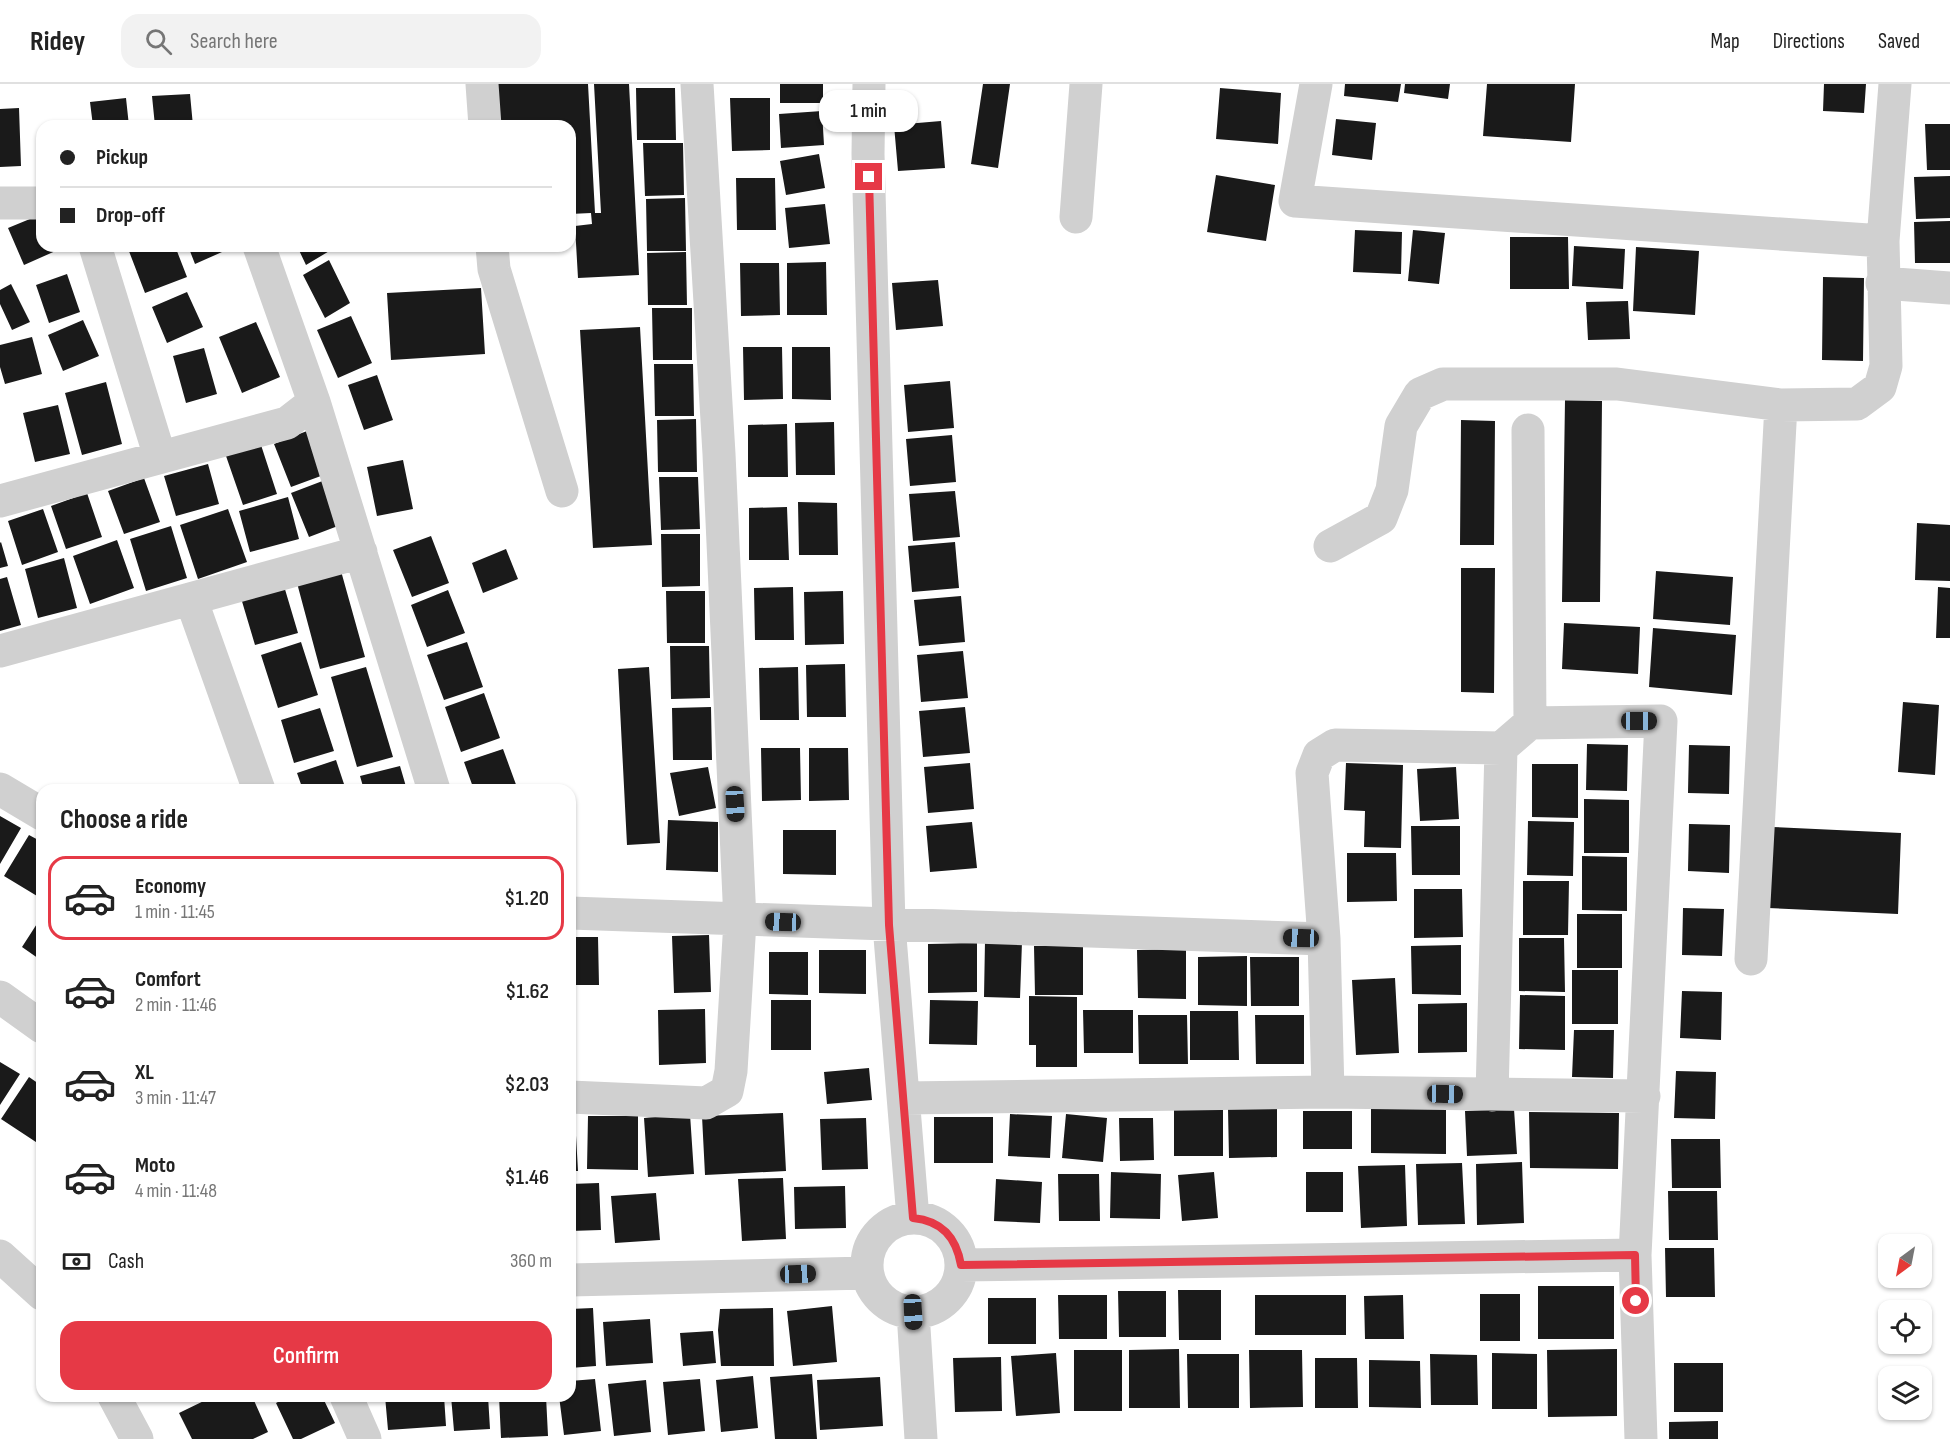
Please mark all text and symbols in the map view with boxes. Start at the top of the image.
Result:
search box [121,14,541,68]
text: Ridey [30,25,85,58]
icon: search [142,25,175,58]
text: Search here [190,28,278,55]
text: Map [1710,29,1740,54]
text: Directions [1773,29,1845,54]
text: Saved [1878,29,1920,54]
callout: 1 min [820,90,918,132]
text: 1 min [850,99,887,123]
text: Pickup [96,144,148,171]
route end [855,163,882,190]
text: Drop-off [96,202,165,229]
car [1621,712,1657,730]
car [725,786,745,822]
text: Choose a ride [60,804,188,836]
icon: car [63,871,117,925]
text: Economy [135,873,206,900]
text: $1.20 [504,885,549,912]
text: 1 min · 11:45 [135,900,215,924]
car [765,912,801,932]
car [1283,928,1319,948]
icon: car [63,964,117,1018]
text: Comfort [135,966,201,993]
text: $1.62 [505,978,549,1005]
text: 2 min · 11:46 [135,993,217,1017]
icon: car [63,1057,117,1111]
text: XL [135,1059,154,1086]
text: $2.03 [505,1071,549,1098]
car [1427,1085,1463,1103]
text: 3 min · 11:47 [135,1086,216,1110]
icon: car [63,1150,117,1204]
text: Moto [135,1152,175,1179]
text: $1.46 [504,1164,549,1191]
text: 4 min · 11:48 [135,1179,217,1203]
north arrow [1878,1234,1932,1288]
map controls [1878,1234,1932,1420]
icon: cash [60,1245,93,1278]
text: Cash [108,1248,144,1275]
text: 360 m [510,1249,552,1273]
car [780,1264,816,1284]
route start [1622,1287,1649,1314]
car [903,1294,923,1330]
button: locate [1878,1300,1932,1354]
button: Confirm [60,1321,552,1390]
button: layers [1878,1366,1932,1420]

